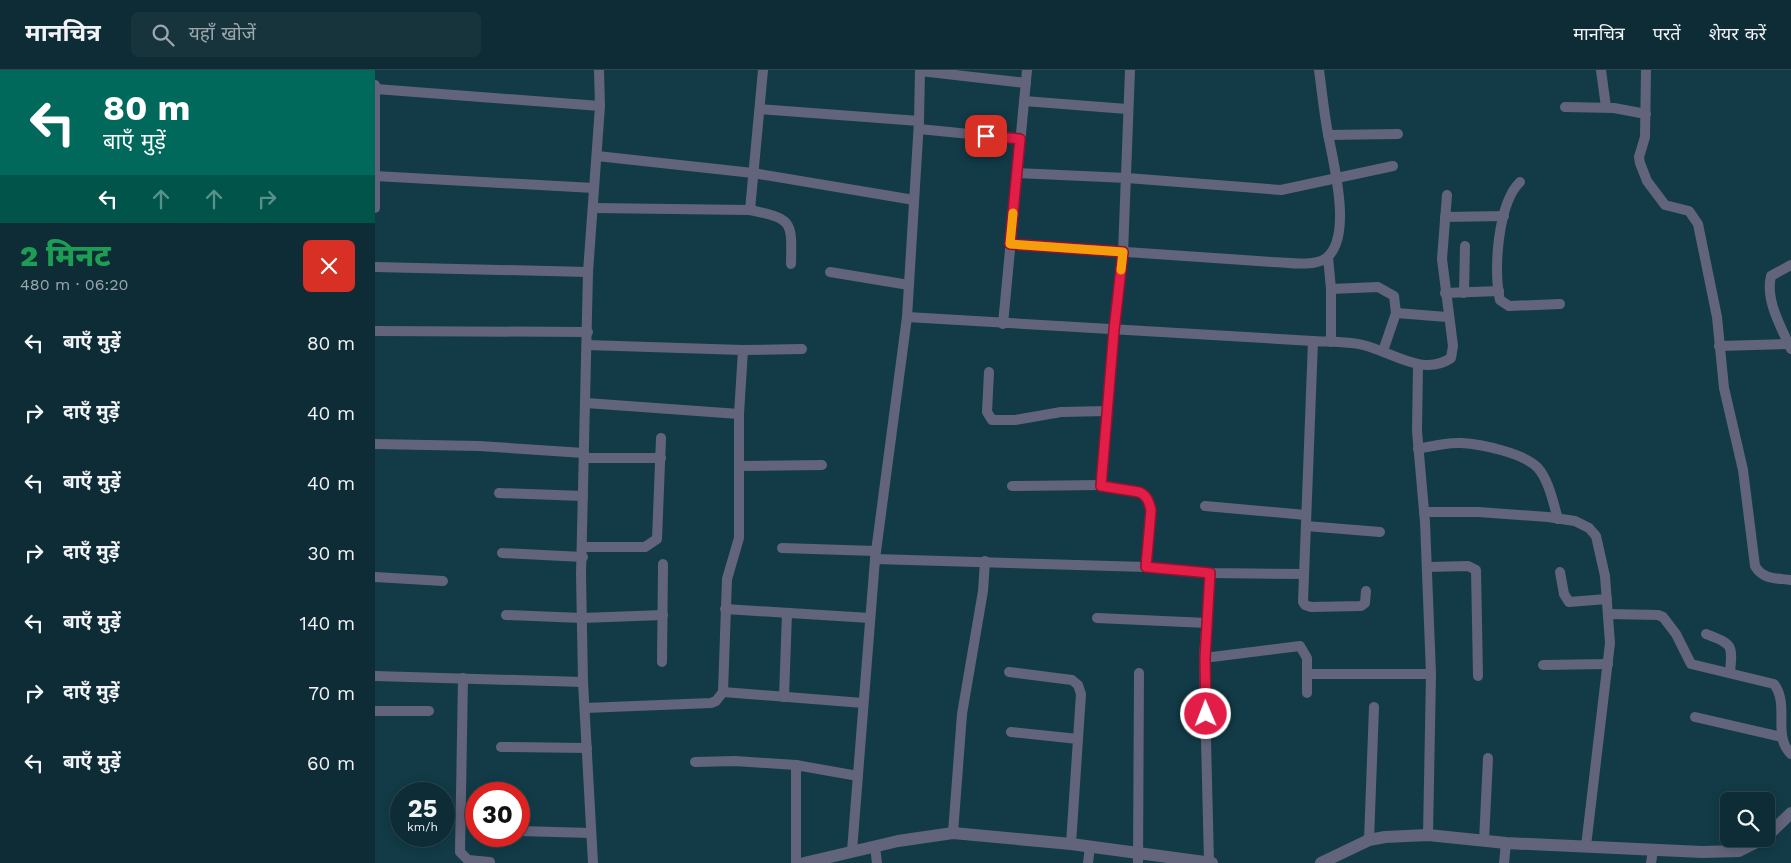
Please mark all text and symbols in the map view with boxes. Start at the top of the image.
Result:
search box [131,12,481,57]
text: मानचित्र [25,19,101,47]
icon: search [149,21,177,49]
text: यहाँ खोजें [189,22,256,45]
text: मानचित्र [1573,23,1625,44]
text: परतें [1653,23,1681,44]
text: शेयर करें [1709,23,1766,44]
text: 80 m [103,87,190,129]
icon: left [20,90,85,155]
pin [965,115,1007,157]
icon: arrive [972,122,1000,150]
text: बाएँ मुड़ें [103,129,166,154]
icon: left [94,185,122,213]
icon: ahead [147,185,175,213]
icon: ahead [200,185,228,213]
icon: right [253,185,281,213]
text: 2 मिनट [20,238,111,273]
button: close [303,240,355,292]
text: 480 m · 06:20 [20,275,129,294]
icon: left [20,329,48,357]
text: बाएँ मुड़ें [63,330,121,353]
text: 80 m [307,332,355,355]
icon: right [20,399,48,427]
text: दाएँ मुड़ें [63,400,119,423]
text: 40 m [307,402,355,425]
icon: left [20,469,48,497]
text: बाएँ मुड़ें [63,470,121,493]
text: 40 m [307,472,355,495]
icon: right [20,539,48,567]
text: दाएँ मुड़ें [63,540,119,563]
text: 30 m [308,542,355,565]
icon: left [20,609,48,637]
text: बाएँ मुड़ें [63,610,121,633]
text: 140 m [300,612,355,635]
icon: right [20,679,48,707]
text: दाएँ मुड़ें [63,680,119,703]
text: 70 m [308,682,355,705]
position arrow [1179,687,1231,739]
icon: left [20,749,48,777]
text: बाएँ मुड़ें [63,750,121,773]
text: 60 m [307,752,355,775]
speed limit sign: 30 [465,782,530,847]
map controls [1720,792,1775,847]
button: search [1720,792,1775,847]
text: 25 [408,794,437,823]
text: km/h [407,820,438,834]

